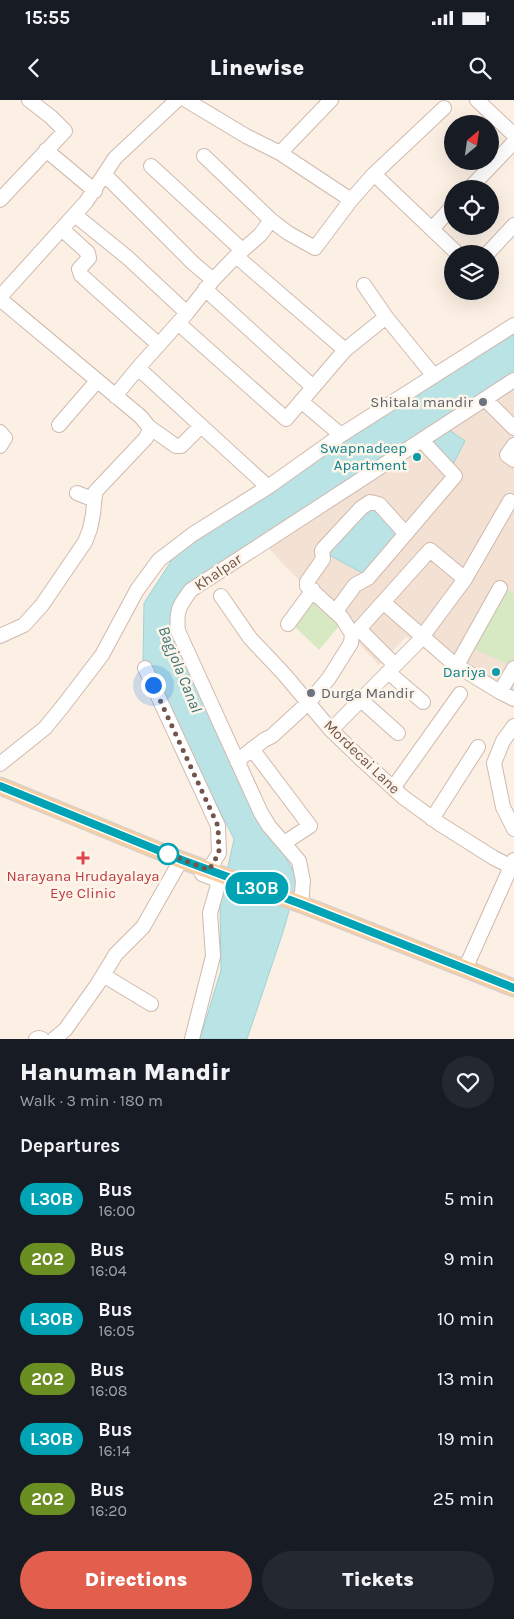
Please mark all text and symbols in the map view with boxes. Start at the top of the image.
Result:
text: 15:55 [25,7,70,29]
icon: back [20,54,48,82]
icon: search [466,54,494,82]
text: Linewise [210,55,304,81]
north arrow [444,115,499,170]
map controls [444,115,499,300]
button: locate [444,180,499,235]
button: layers [444,245,499,300]
place label: Shitala mandir [370,393,474,411]
marker: Shitala mandir [477,396,489,408]
place label: Swapnadeep Apartment [320,439,407,474]
marker: Swapnadeep Apartment [411,451,423,463]
street label: Khalpar [191,549,246,594]
water label: Bagjola Canal [155,623,207,715]
place label: Dariya [443,663,486,681]
marker: Dariya [490,666,502,678]
your location [141,673,166,698]
place label: Durga Mandir [321,684,415,702]
marker: Durga Mandir [305,687,317,699]
street label: Mordecai Lane [320,716,404,798]
unlabelled marker [157,843,179,865]
marker: Narayana Hrudayalaya Eye Clinic [76,851,90,865]
place label: Narayana Hrudayalaya Eye Clinic [7,867,159,902]
line badge: L30B [222,872,292,904]
text: L30B [235,877,279,899]
button: heart [442,1056,494,1108]
text: Hanuman Mandir [20,1058,230,1086]
text: Walk · 3 min · 180 m [20,1091,163,1110]
text: Departures [20,1135,120,1157]
text: Bus [98,1179,132,1201]
text: L30B [30,1188,73,1210]
text: 5 min [444,1188,494,1210]
text: 16:00 [98,1201,135,1220]
text: Bus [90,1239,124,1261]
text: 202 [31,1248,64,1270]
text: 9 min [444,1248,494,1270]
text: 16:04 [90,1261,127,1280]
text: Bus [98,1299,132,1321]
text: L30B [30,1308,73,1330]
text: 10 min [437,1308,494,1330]
text: 16:05 [98,1321,135,1340]
text: Bus [90,1359,124,1381]
text: 202 [31,1368,64,1390]
text: 13 min [437,1368,494,1390]
text: 16:08 [90,1381,127,1400]
text: Bus [98,1419,132,1441]
text: L30B [30,1428,73,1450]
text: 19 min [437,1428,494,1450]
text: 16:14 [98,1441,131,1460]
text: Bus [90,1479,124,1501]
text: 202 [31,1488,64,1510]
text: 25 min [433,1488,494,1510]
text: 16:20 [90,1501,127,1520]
button: Directions [20,1551,252,1609]
button: Tickets [262,1551,494,1609]

